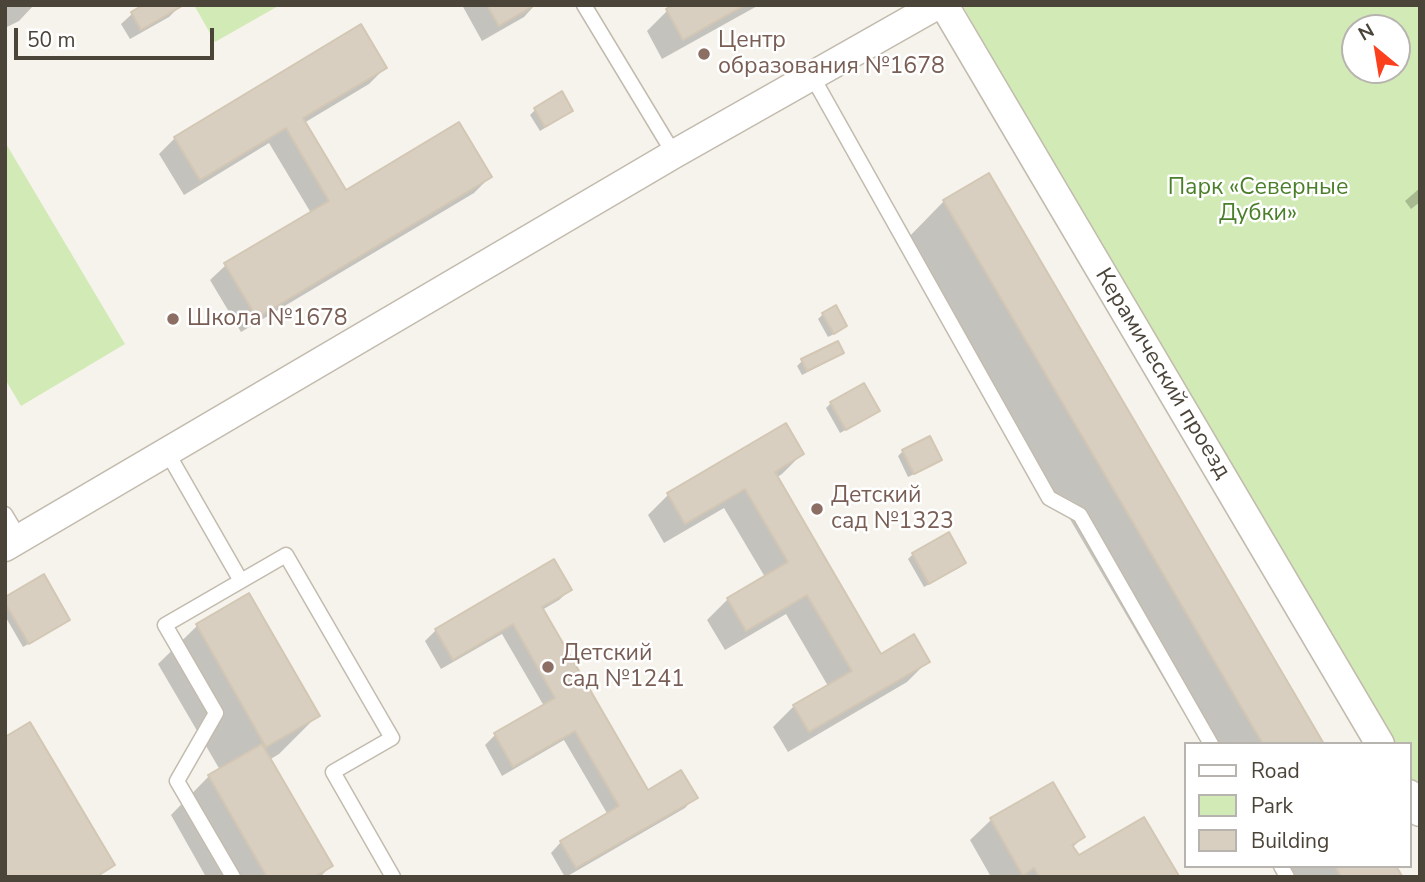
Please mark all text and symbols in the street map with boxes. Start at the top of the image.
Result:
scale bar [18,14,217,58]
north arrow [1341,14,1411,84]
text: N [1354,18,1379,47]
text: 50 m [27,26,76,54]
place label: Центр образования №1678 [718,27,945,81]
marker: Центр образования №1678 [696,46,712,62]
park label: Парк «Северные Дубки» [1168,174,1348,228]
street label: Керамический проезд [1088,264,1236,484]
place label: Школа №1678 [187,305,348,333]
marker: Школа №1678 [165,311,181,327]
place label: Детский сад №1323 [831,482,954,536]
marker: Детский сад №1323 [809,501,825,517]
place label: Детский сад №1241 [562,640,685,694]
marker: Детский сад №1241 [540,659,556,675]
legend [1184,742,1411,868]
text: Road [1251,757,1300,785]
text: Park [1251,792,1293,820]
text: Building [1251,827,1329,855]

